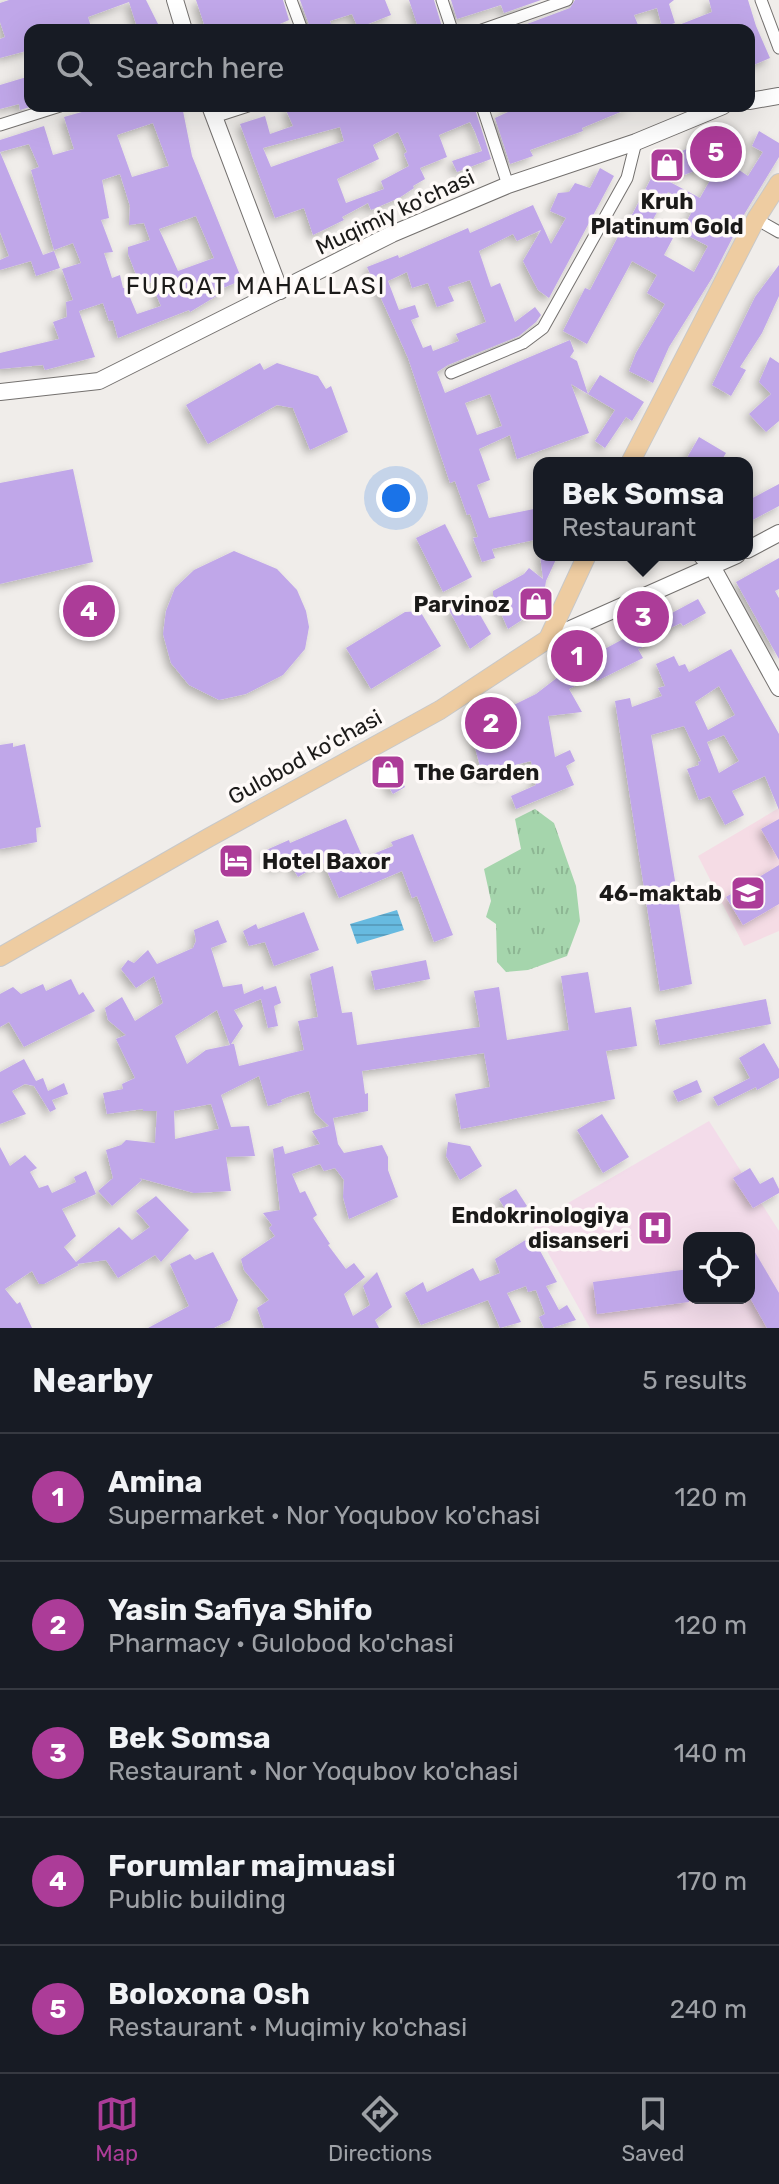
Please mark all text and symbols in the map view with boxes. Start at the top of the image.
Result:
search box [24,24,755,112]
icon: search [52,46,96,90]
text: Search here [116,50,284,86]
pin: 5 [690,122,742,182]
shop icon: Kruh Platinum Gold [648,146,686,184]
street label: Muqimiy ko'chasi [311,163,479,261]
place label: Kruh Platinum Gold [590,188,744,240]
district label: FURQAT MAHALLASI [126,272,386,300]
popup [533,457,753,561]
text: Bek Somsa [562,476,724,512]
your location [376,478,416,518]
text: Restaurant [562,512,696,543]
pin: 4 [63,581,115,641]
shop icon: Parvinoz [517,585,555,623]
pin: 3 [617,587,669,647]
place label: Parvinoz [413,591,510,618]
pin: 1 [551,626,603,686]
pin: 2 [465,693,517,753]
street label: Gulobod ko'chasi [223,704,387,810]
shop icon: The Garden [369,753,407,791]
place label: The Garden [414,759,539,786]
hotel icon: Hotel Baxor [217,842,255,880]
place label: Hotel Baxor [262,848,391,875]
school or university icon: 46-maktab [729,874,767,912]
place label: 46-maktab [599,880,722,907]
place label: Endokrinologiya disanseri [451,1202,629,1254]
hospital icon: Endokrinologiya disanseri [636,1209,674,1247]
map controls [683,1232,755,1304]
button: locate [683,1232,755,1304]
text: Nearby [32,1360,153,1401]
text: 5 results [642,1365,747,1396]
text: Amina [108,1464,203,1500]
text: 1 [52,1482,64,1513]
text: 120 m [675,1482,747,1513]
text: Supermarket · Nor Yoqubov ko'chasi [108,1500,540,1531]
text: Yasin Safiya Shifo [108,1592,372,1628]
text: 2 [50,1610,66,1641]
text: 120 m [675,1610,747,1641]
text: Pharmacy · Gulobod ko'chasi [108,1628,454,1659]
text: Bek Somsa [108,1720,271,1756]
text: 3 [49,1738,67,1769]
text: 140 m [674,1738,747,1769]
text: Restaurant · Nor Yoqubov ko'chasi [108,1756,518,1787]
text: Forumlar majmuasi [108,1848,395,1884]
text: 4 [49,1866,67,1897]
text: 170 m [677,1866,747,1897]
text: Public building [108,1884,286,1915]
text: Boloxona Osh [108,1976,310,2012]
text: 5 [50,1994,66,2025]
text: 240 m [670,1994,747,2025]
text: Restaurant · Muqimiy ko'chasi [108,2012,467,2043]
tab: Map [95,2092,139,2167]
tab: Directions [328,2092,432,2167]
tab: Saved [622,2092,684,2167]

